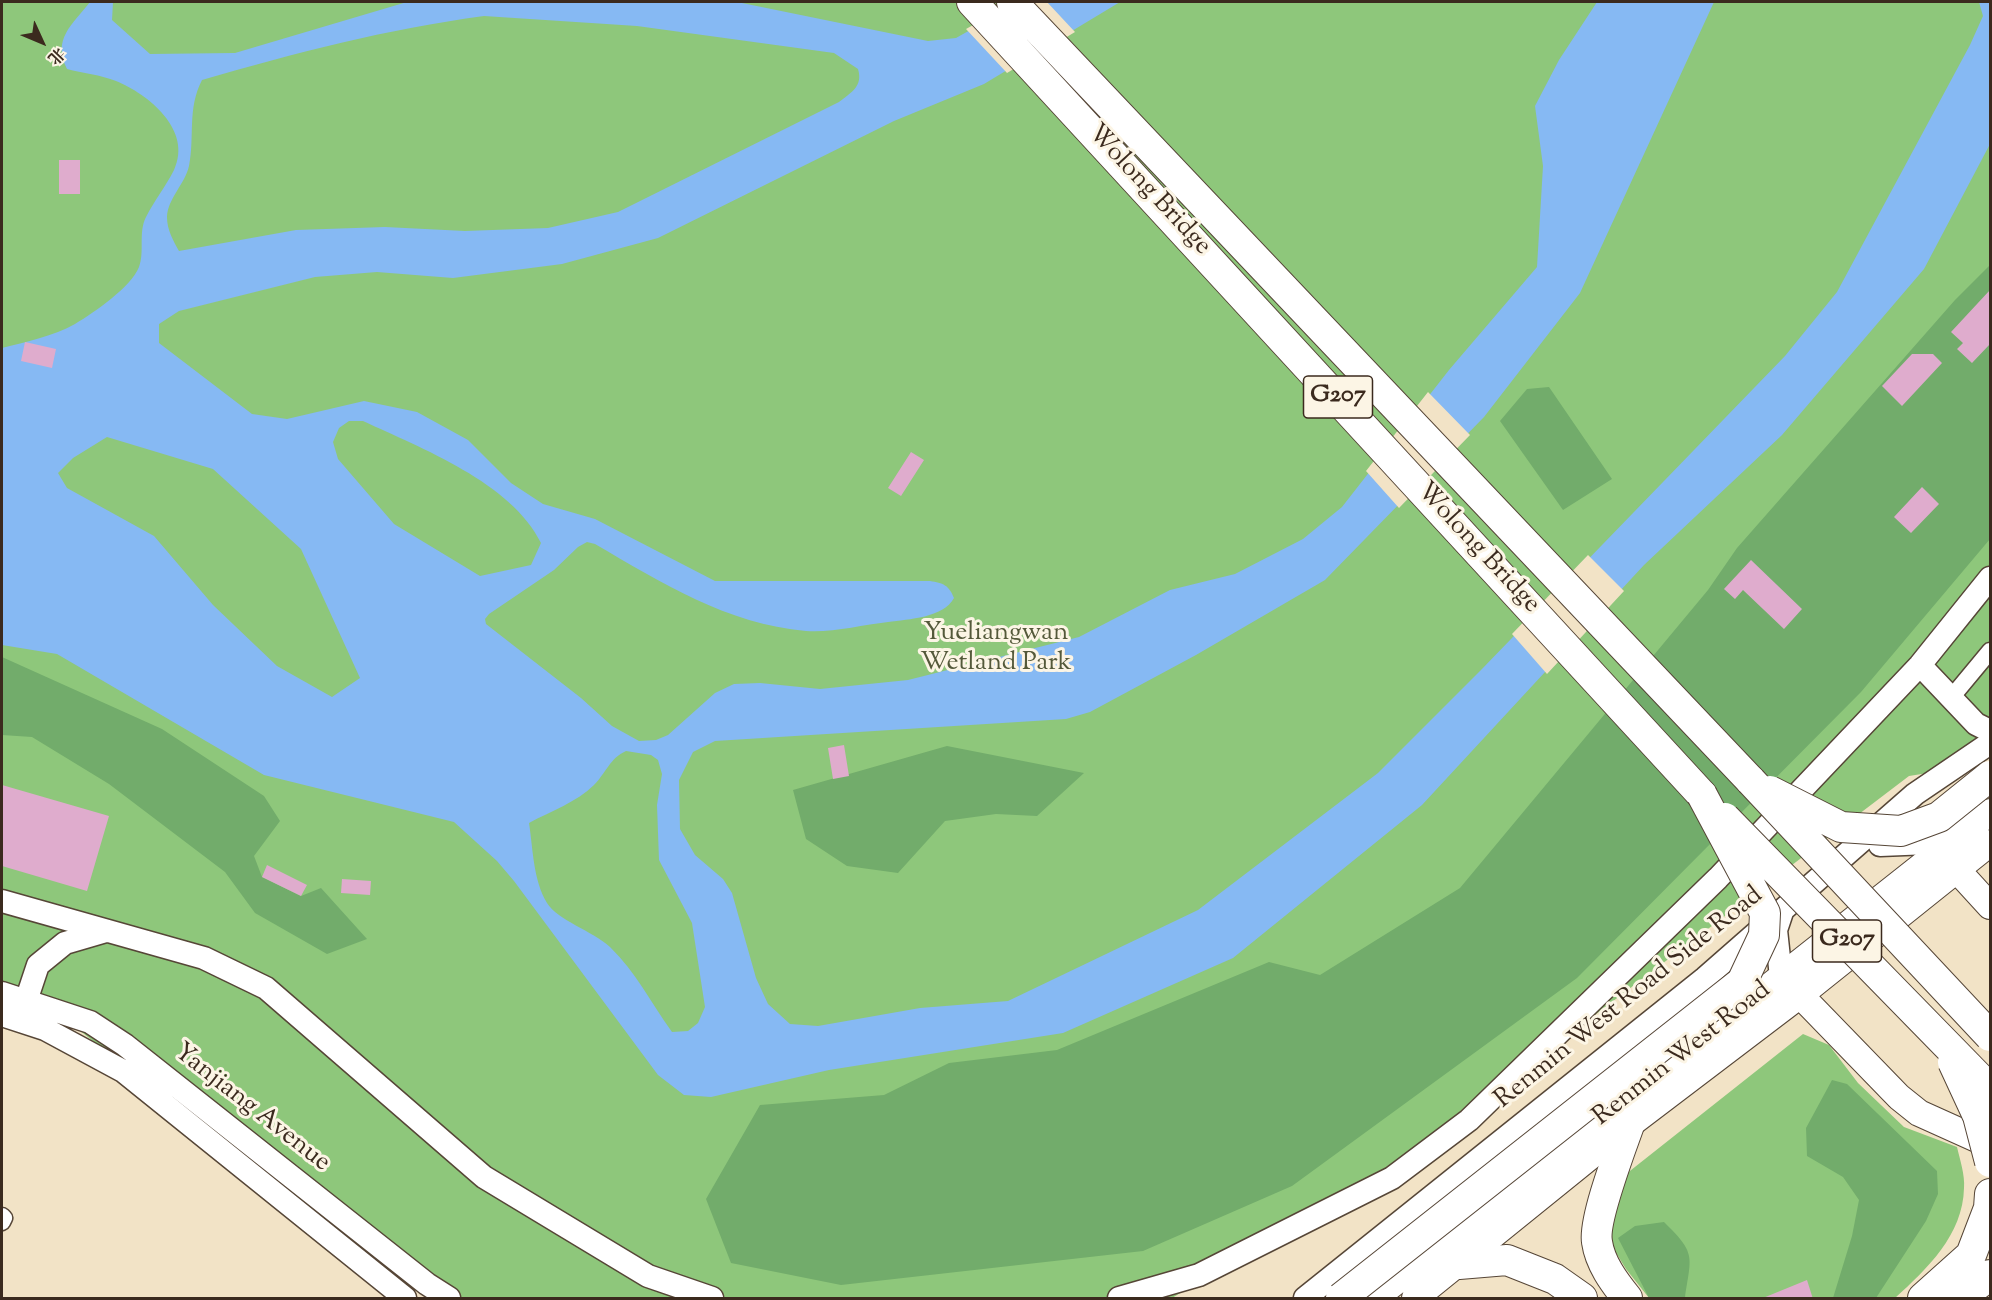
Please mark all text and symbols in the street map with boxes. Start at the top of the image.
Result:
north arrow [12,12,72,72]
text: 北 [41,41,69,69]
street label: Wolong Bridge [1079,119,1217,263]
road number: G207 [1304,376,1372,418]
street label: Wolong Bridge [1408,477,1546,621]
park label: Yueliangwan Wetland Park [920,619,1072,680]
street label: Renmin West Road Side Road [1490,881,1770,1117]
road number: G207 [1812,920,1882,962]
street label: Renmin West Road [1588,976,1778,1134]
street label: Yanjiang Avenue [166,1038,336,1180]

